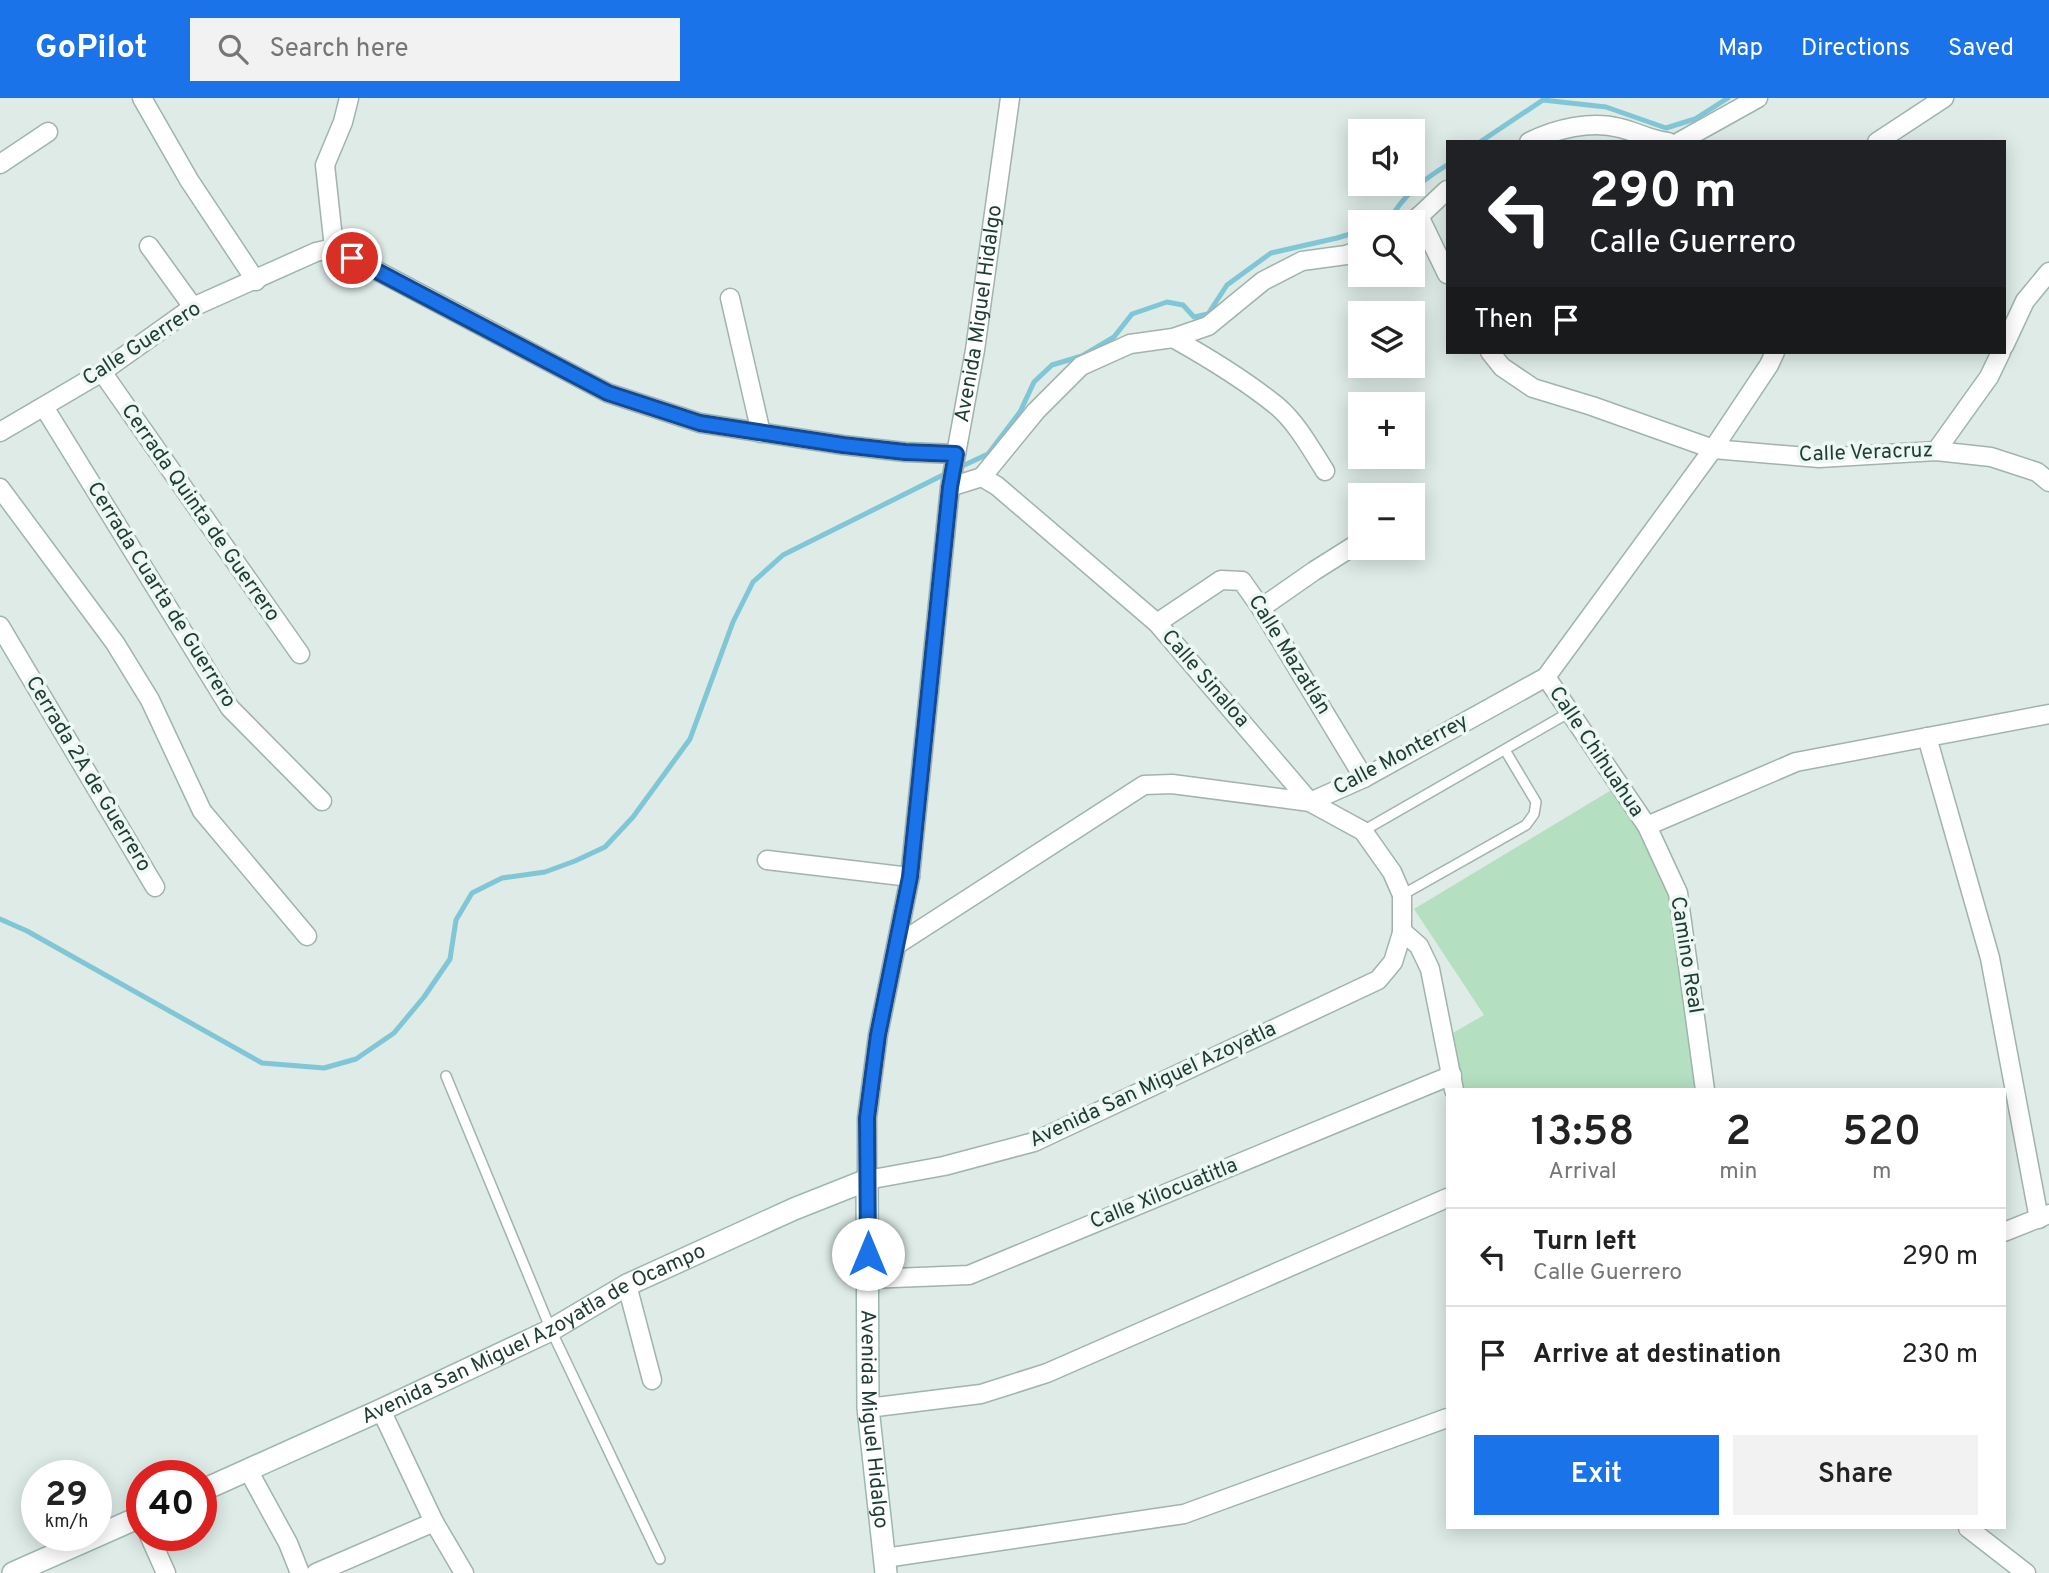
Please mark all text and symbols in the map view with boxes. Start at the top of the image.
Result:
search box [190,18,680,81]
text: GoPilot [35,28,148,70]
icon: search [214,30,252,68]
text: Search here [270,33,408,66]
text: Map [1718,34,1763,64]
text: Directions [1801,34,1910,64]
text: Saved [1948,34,2014,64]
map controls [1348,119,1425,560]
button: sound [1348,119,1425,196]
text: 290 m [1589,163,1737,225]
icon: left [1474,168,1565,259]
street label: Avenida Miguel Hidalgo [949,203,1009,425]
button: search [1348,210,1425,287]
text: Calle Guerrero [1589,224,1796,264]
pin [322,228,382,288]
icon: arrive [333,239,371,277]
street label: Calle Guerrero [78,296,206,392]
button: layers [1348,301,1425,378]
icon: arrive [1547,301,1585,339]
text: Then [1474,304,1533,337]
button: + [1348,392,1425,469]
street label: Cerrada Quinta de Guerrero [114,399,286,627]
street label: Calle Veracruz [1798,437,1934,469]
street label: Cerrada Cuarta de Guerrero [80,477,242,713]
button: − [1348,483,1425,560]
street label: Calle Mazatlán [1241,590,1337,720]
street label: Calle Sinaloa [1155,624,1255,734]
street label: Cerrada 2A de Guerrero [19,671,157,877]
street label: Calle Chihuahua [1542,681,1650,823]
street label: Calle Monterrey [1329,708,1473,802]
street label: Camino Real [1663,895,1709,1015]
street label: Avenida San Miguel Azoyatla [1025,1016,1281,1154]
text: 13:58 [1531,1107,1634,1160]
text: 2 [1726,1107,1751,1160]
text: 520 [1842,1107,1921,1160]
street label: Calle Xilocuatitla [1086,1152,1242,1236]
text: Arrival [1548,1158,1617,1187]
text: min [1719,1158,1758,1187]
text: m [1872,1158,1891,1187]
position arrow [831,1217,905,1291]
text: Turn left [1533,1226,1637,1259]
street label: Avenida San Miguel Azoyatla de Ocampo [357,1237,710,1431]
icon: left [1474,1238,1512,1276]
text: 290 m [1902,1241,1978,1274]
text: Calle Guerrero [1533,1259,1682,1288]
street label: Avenida Miguel Hidalgo [854,1309,895,1530]
icon: arrive [1474,1336,1512,1374]
text: Arrive at destination [1533,1339,1781,1372]
text: 230 m [1902,1339,1978,1372]
button: Exit [1474,1435,1719,1515]
button: Share [1733,1435,1978,1515]
speed limit sign: 40 [126,1460,217,1551]
text: 29 [45,1474,88,1518]
text: km/h [45,1511,88,1534]

